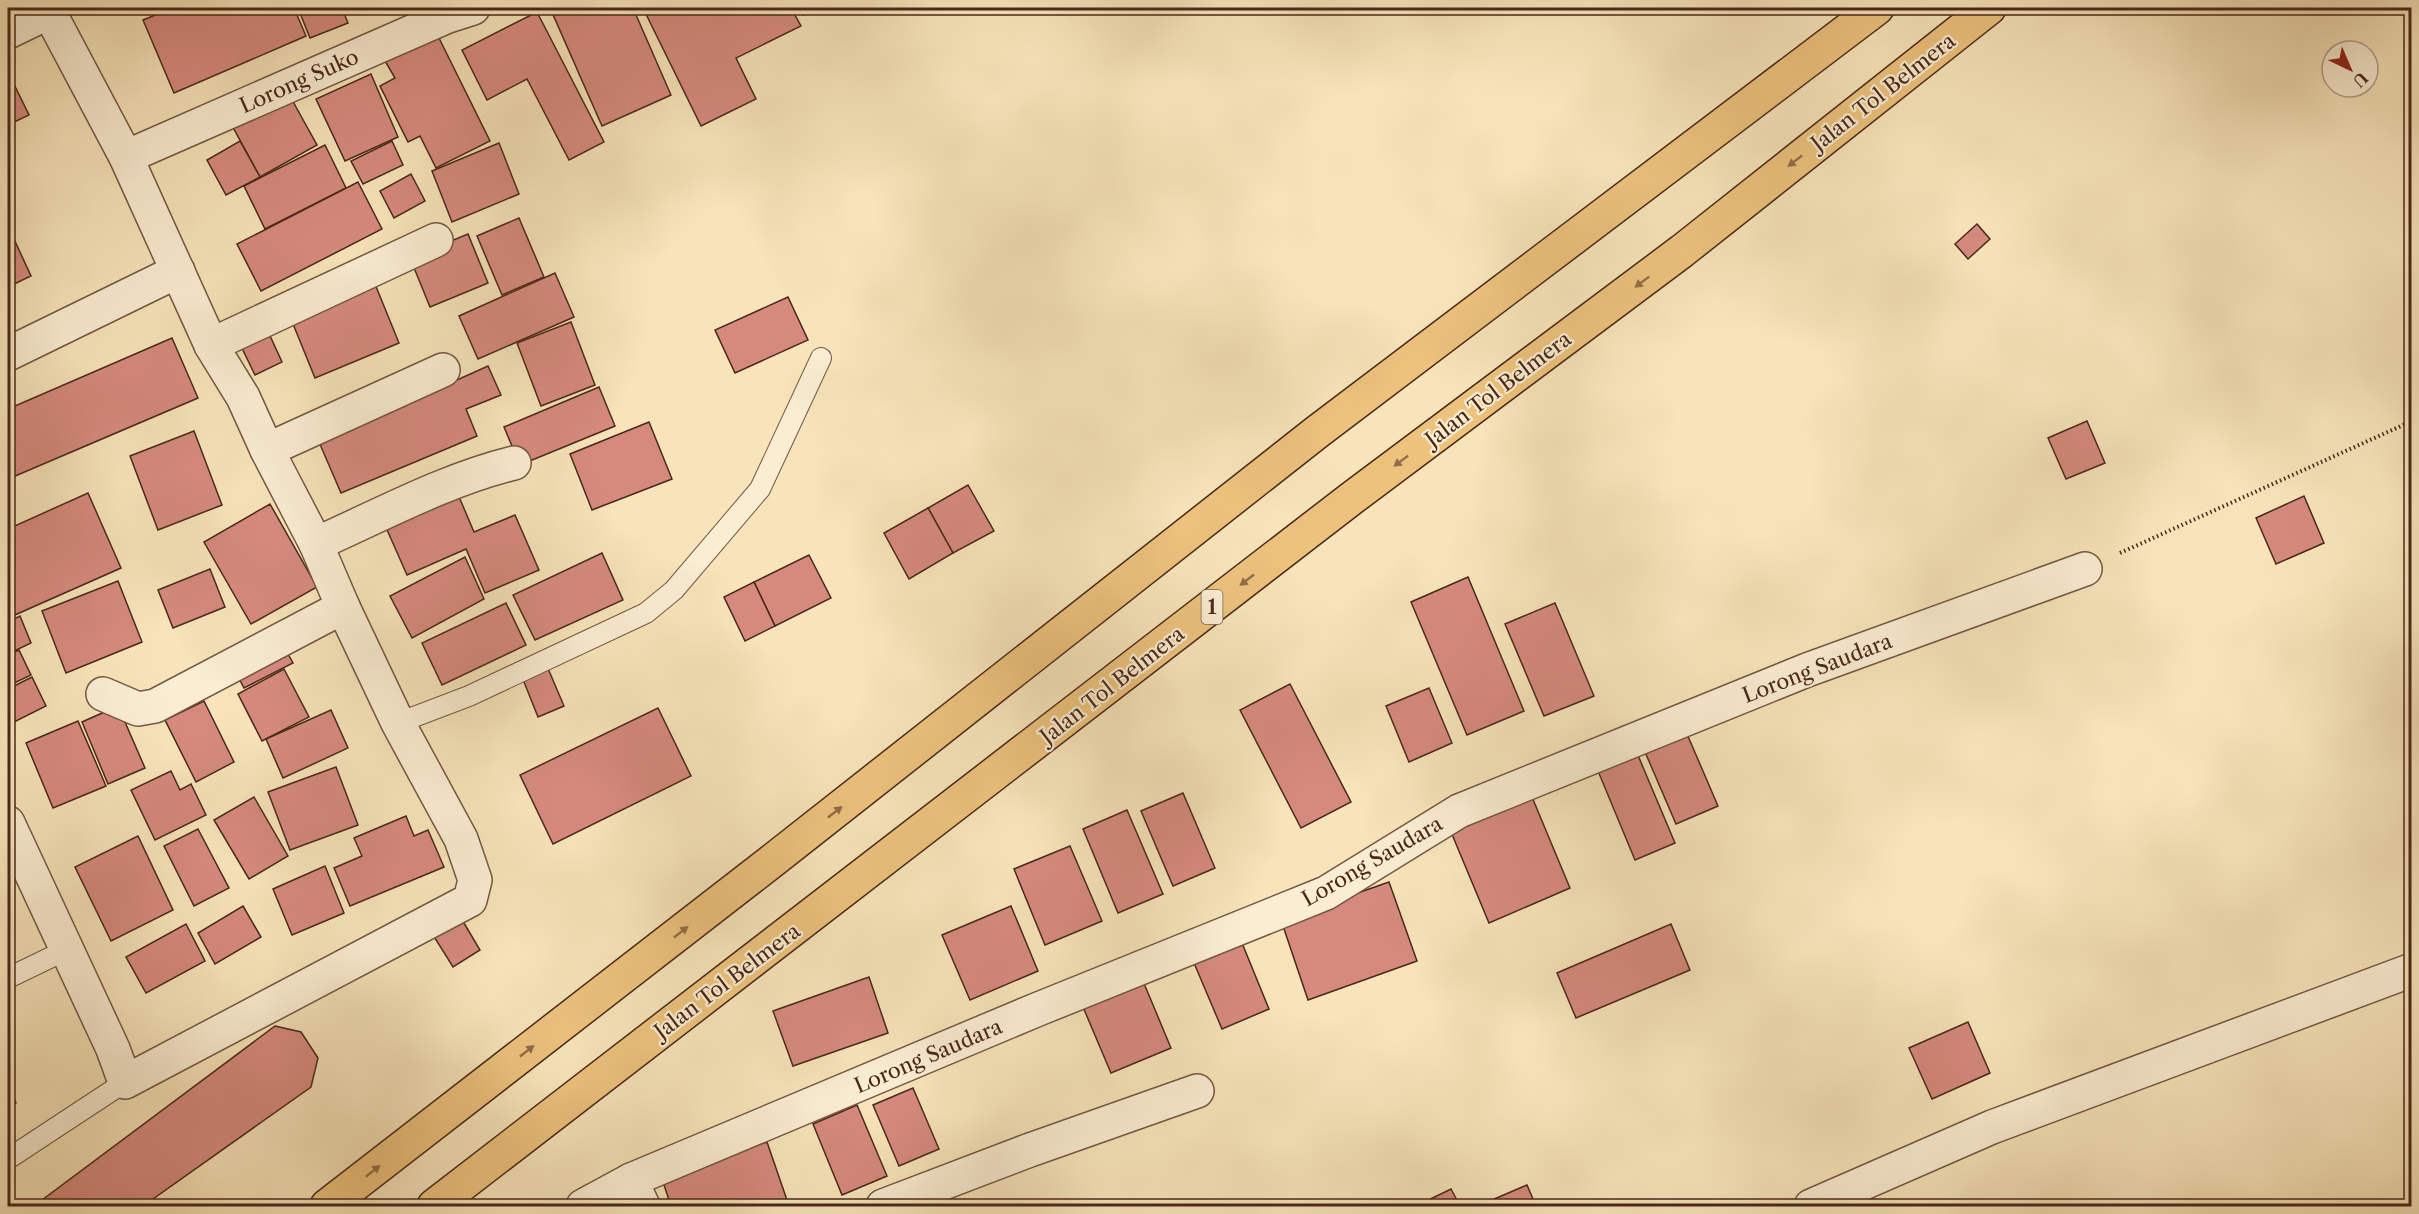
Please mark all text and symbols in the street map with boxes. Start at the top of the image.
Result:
street label: Jalan Tol Belmera [1804,27,1961,158]
north arrow [2320,39,2380,99]
street label: Lorong Suko [236,44,362,118]
text: U [2349,68,2372,91]
one-way arrow [1787,155,1803,168]
one-way arrow [1634,275,1649,287]
street label: Jalan Tol Belmera [1418,326,1577,454]
one-way arrow [1394,455,1410,467]
one-way arrow [1239,574,1255,586]
road number: 1 [1202,590,1222,624]
street label: Jalan Tol Belmera [1033,620,1190,751]
street label: Lorong Saudara [1739,628,1896,708]
one-way arrow [827,805,843,818]
street label: Lorong Saudara [1297,810,1447,911]
street label: Jalan Tol Belmera [647,918,806,1046]
one-way arrow [673,925,689,938]
street label: Lorong Saudara [850,1013,1006,1098]
one-way arrow [519,1045,535,1058]
one-way arrow [365,1164,381,1177]

